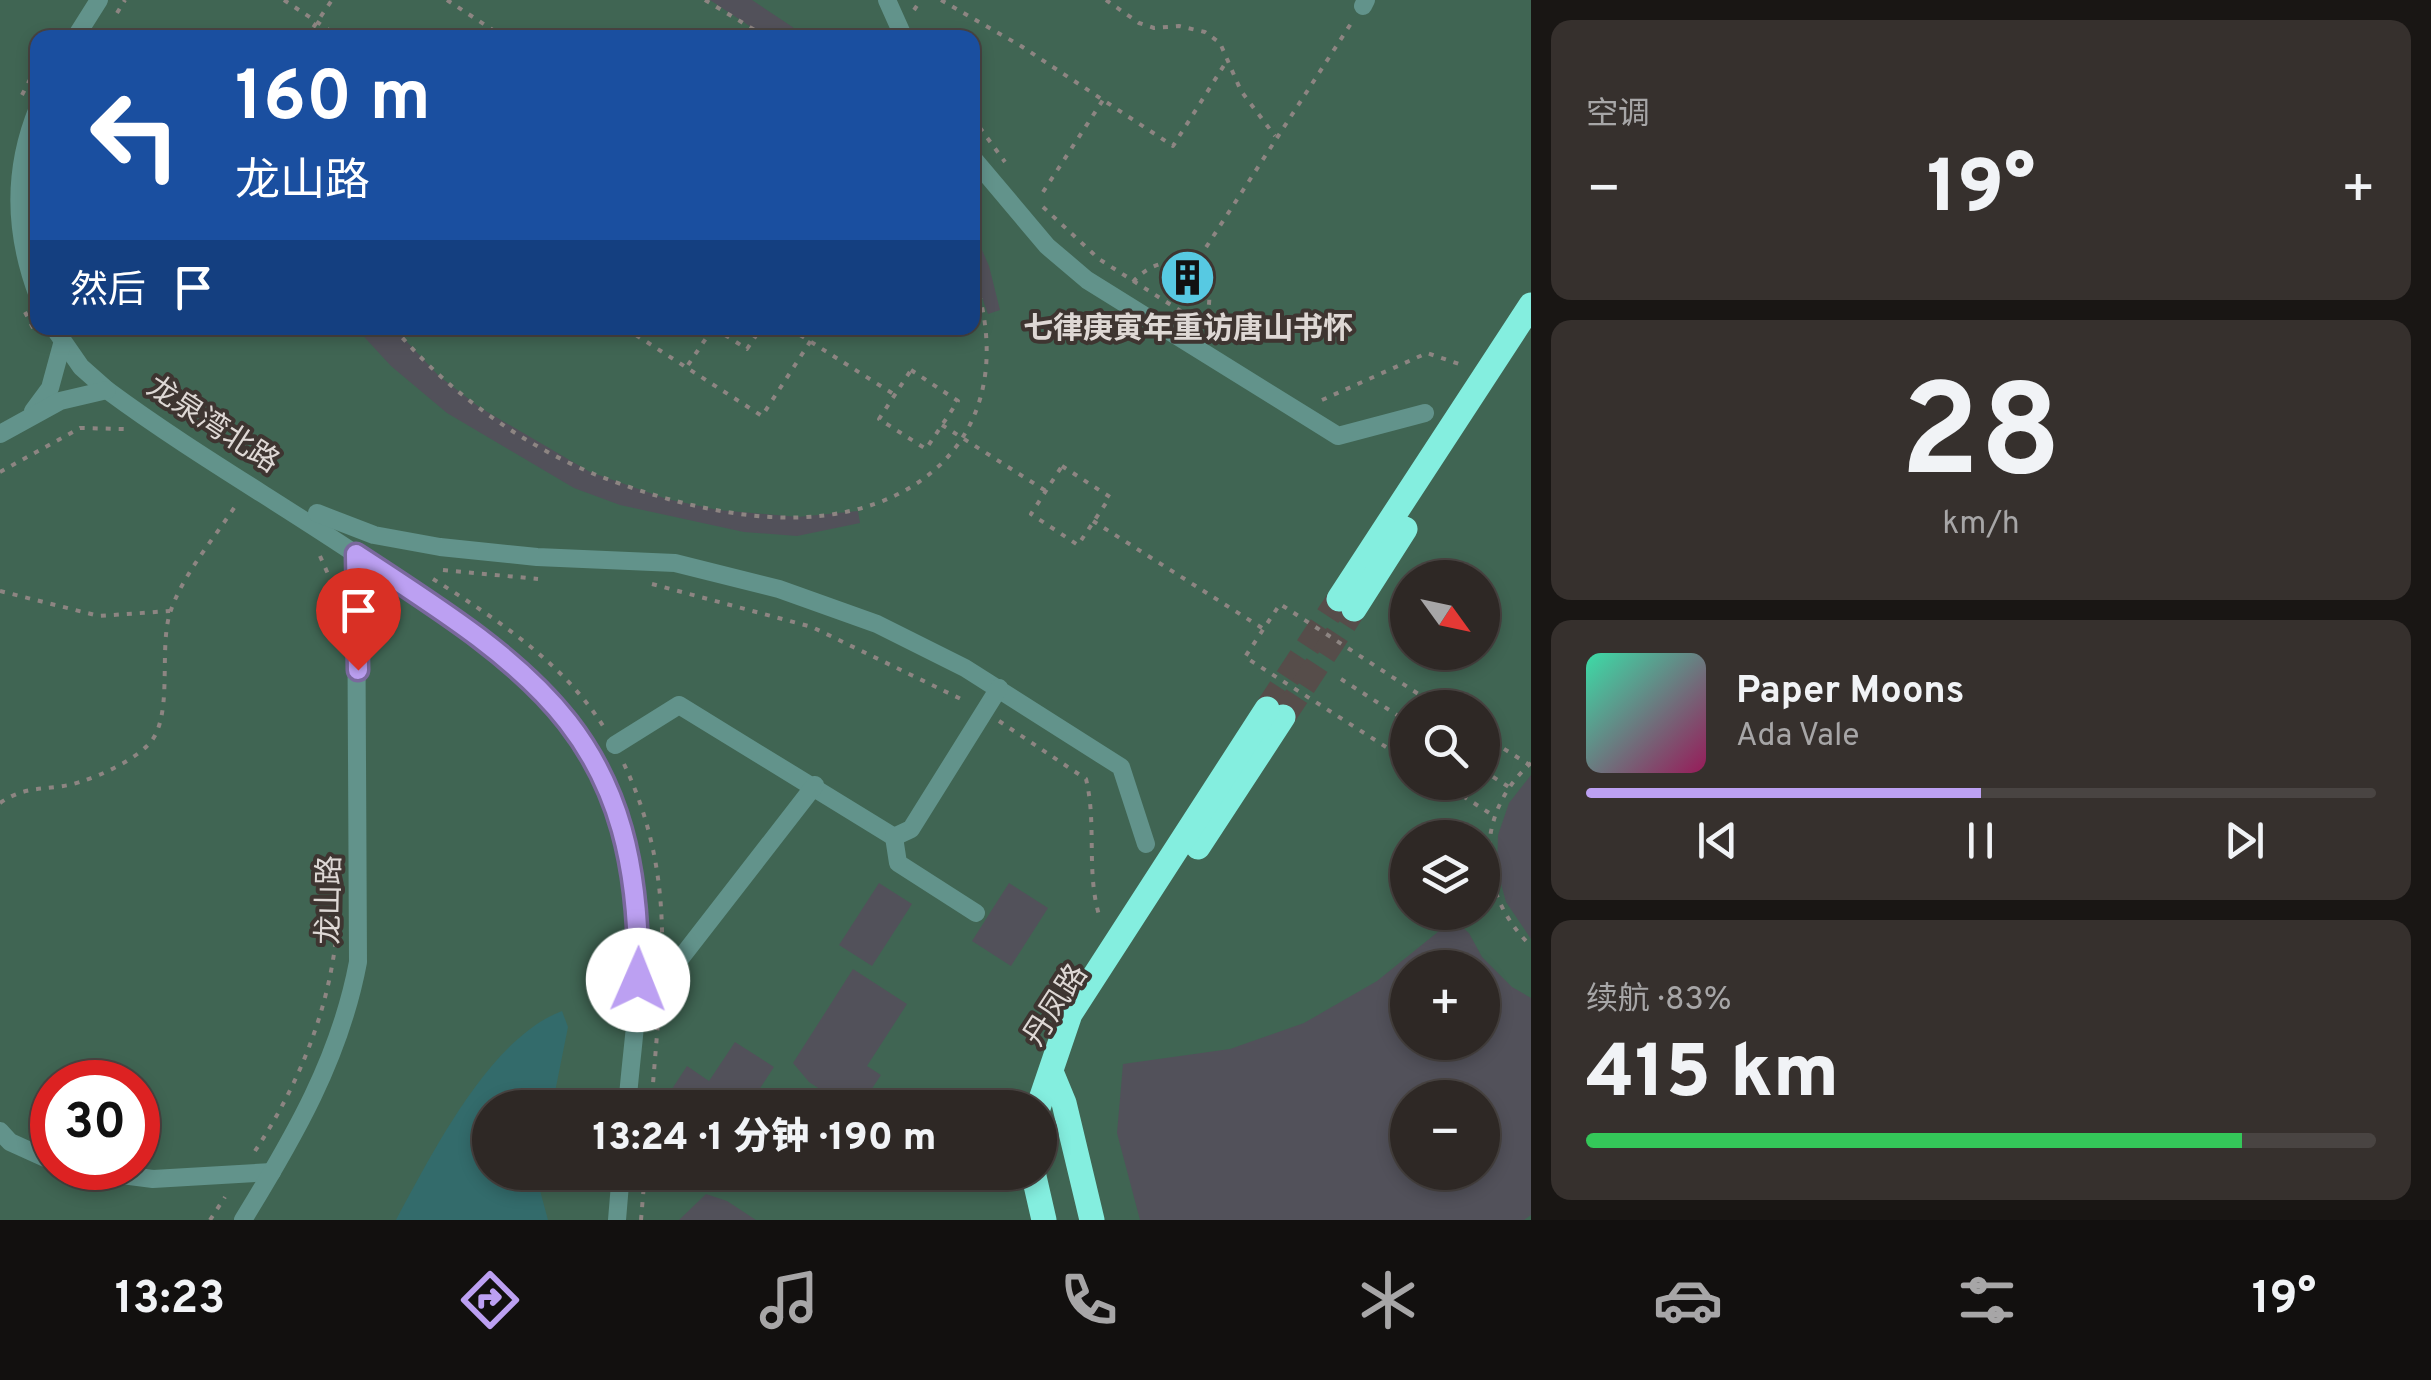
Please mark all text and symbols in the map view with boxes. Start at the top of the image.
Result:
text: 160 m [235,56,431,145]
icon: left [70,70,200,200]
text: 空调 [1586,96,1650,136]
text: 19° [1927,144,2035,239]
text: 龙山路 [235,155,370,212]
text: − [1586,157,1621,227]
text: + [2341,157,2376,227]
building icon: 七律·庚寅年重访唐山书怀 [1158,248,1218,308]
icon: arrive [166,260,221,315]
text: 然后 [70,268,146,317]
place label: 七律·庚寅年重访唐山书怀 [1023,312,1353,349]
text: 28 [1900,357,2062,522]
street label: 龙泉湾北路 [139,370,285,482]
text: km/h [1942,505,2020,545]
north arrow [1390,560,1500,670]
map controls [1390,560,1500,1190]
pin [316,568,401,671]
icon: arrive [331,583,386,638]
text: Paper Moons [1736,668,1965,717]
button: search [1390,690,1500,800]
text: Ada Vale [1736,717,1860,757]
icon: previous [1690,813,1745,868]
icon: pause [1953,813,2008,868]
icon: next [2217,813,2272,868]
button: layers [1390,820,1500,930]
street label: 龙山路 [312,855,350,945]
position arrow [586,928,690,1032]
button: + [1390,950,1500,1060]
street label: 丹凤路 [1017,958,1097,1054]
text: 续航 · 83% [1586,981,1732,1021]
text: 415 km [1586,1029,1839,1124]
speed limit sign: 30 [30,1060,160,1190]
button: − [1390,1080,1500,1190]
text: 13:24 · 1 分钟 · 190 m [593,1115,936,1164]
icon: directions [455,1265,525,1335]
icon: music [754,1265,824,1335]
icon: phone [1054,1265,1124,1335]
icon: climate [1353,1265,1423,1335]
icon: car [1653,1265,1723,1335]
icon: filters [1952,1265,2022,1335]
text: 13:23 [115,1272,225,1329]
text: 19° [2252,1272,2316,1329]

